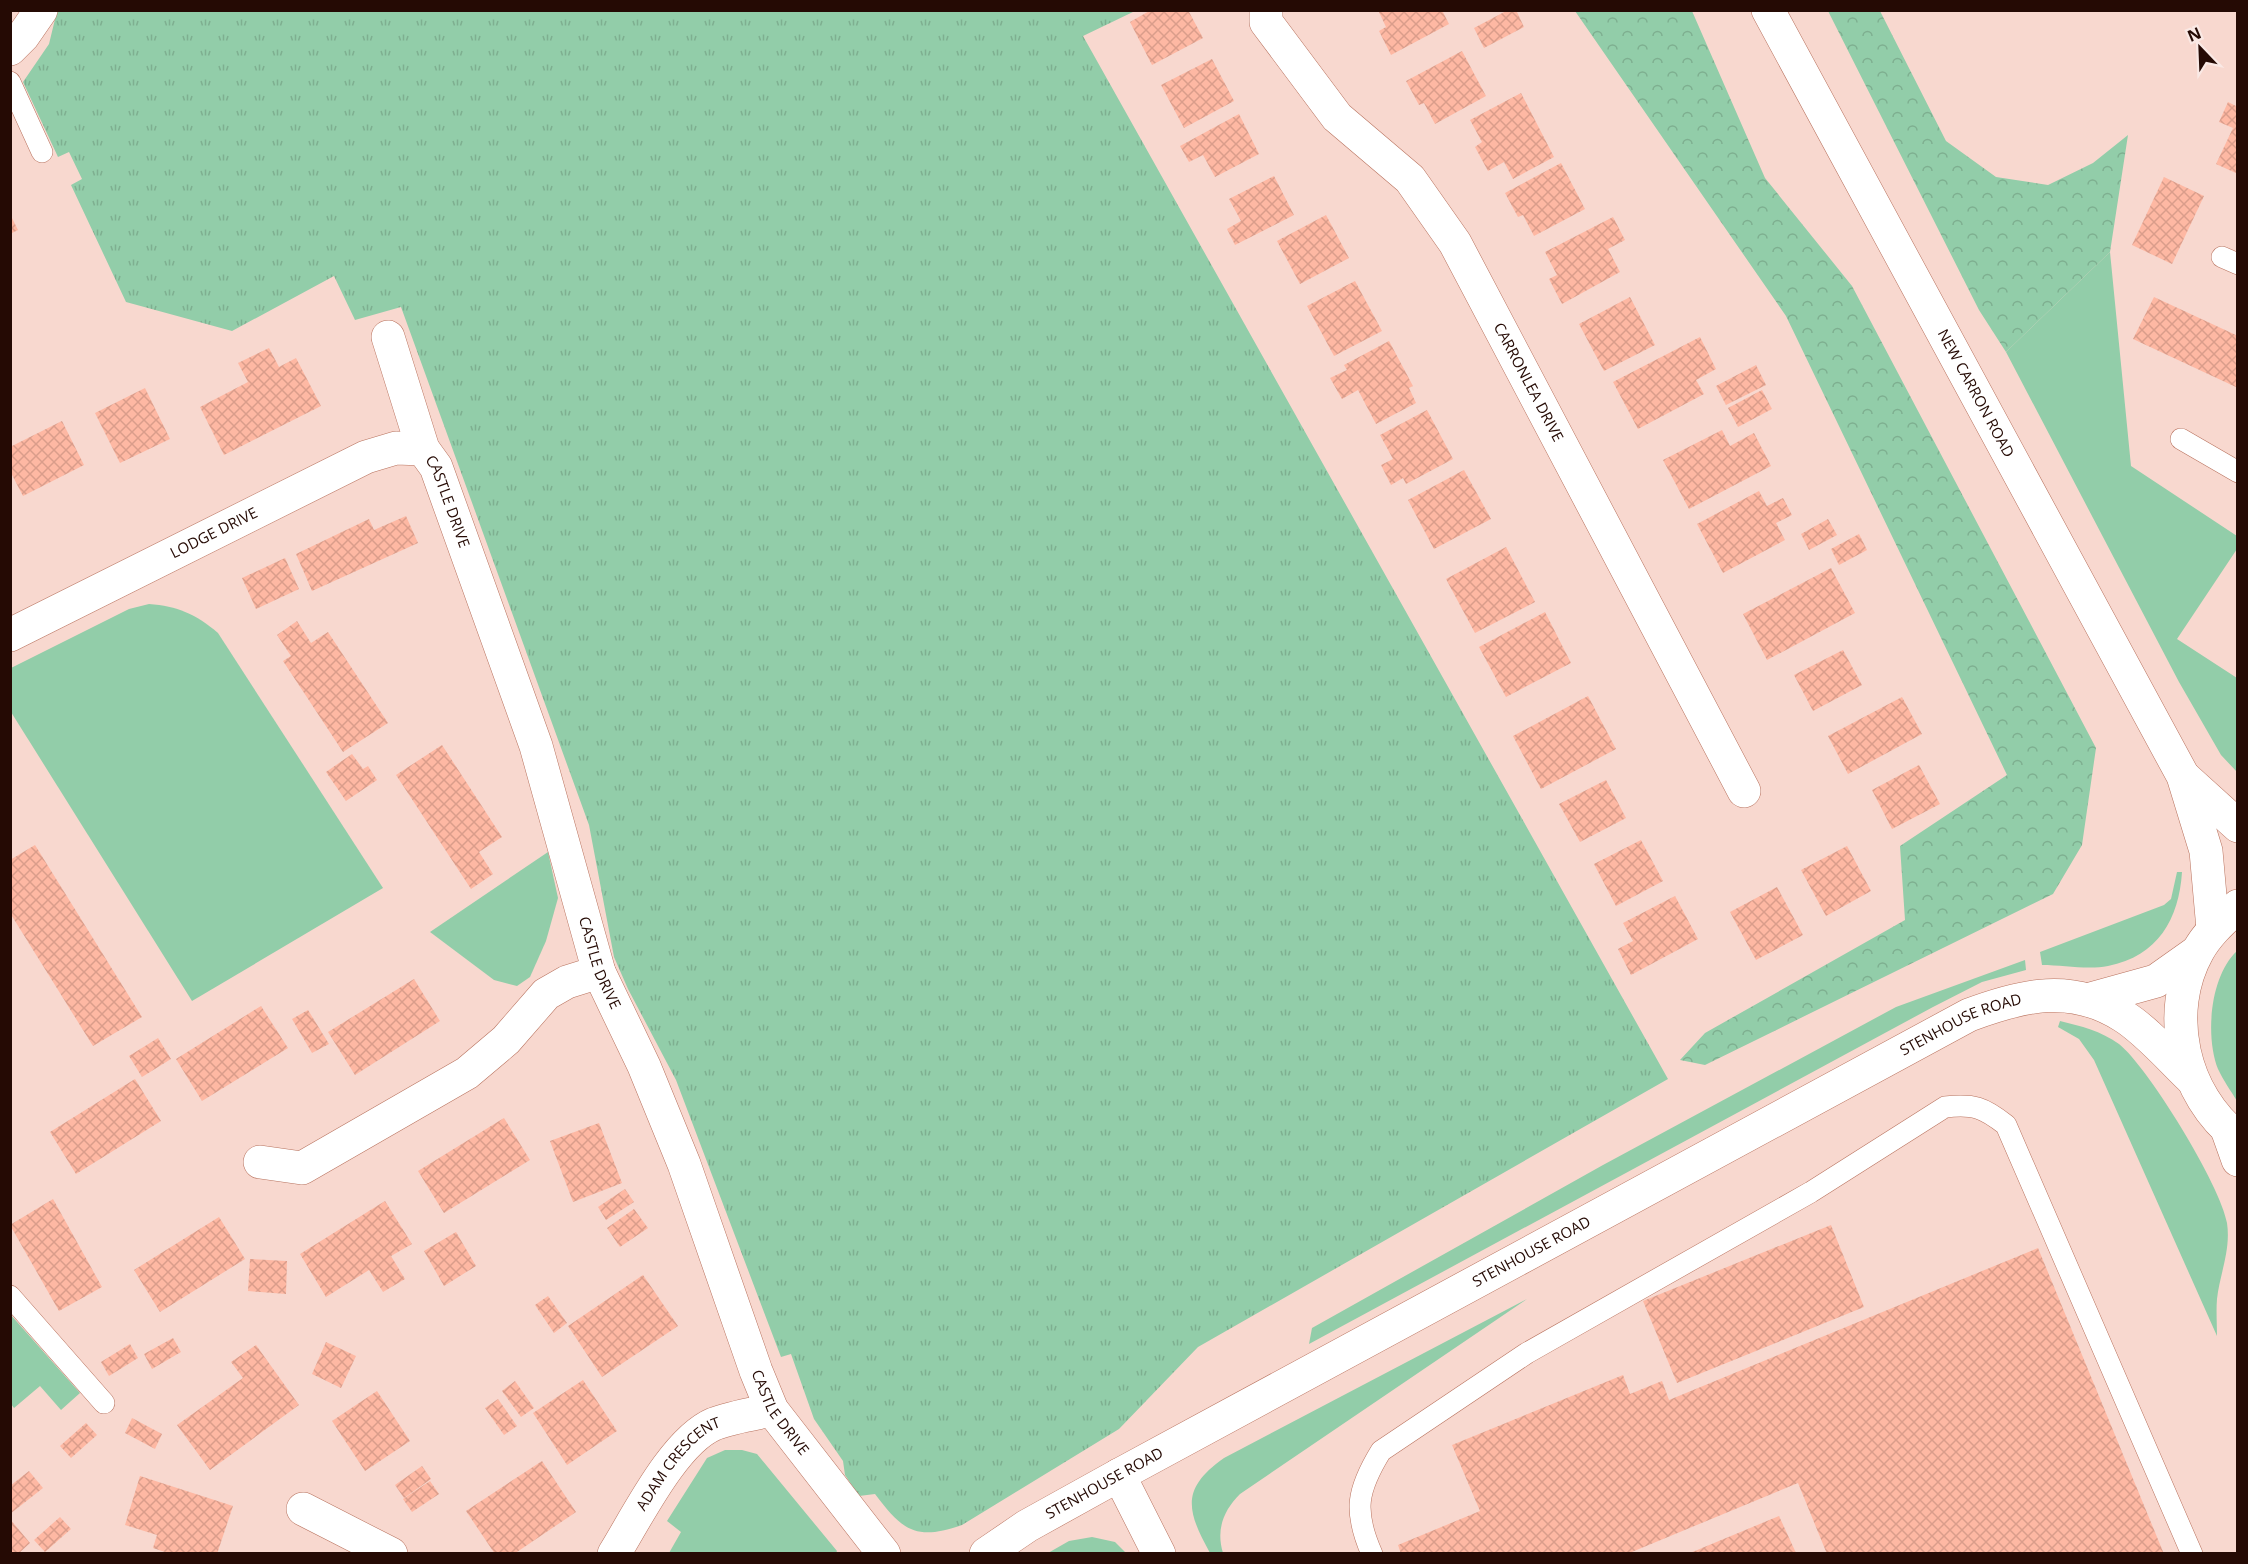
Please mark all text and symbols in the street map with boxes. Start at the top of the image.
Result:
north arrow [2170,18,2230,78]
text: N [2184,22,2204,47]
street label: CARRONLEA DRIVE [1490,319,1569,445]
street label: NEW CARRON ROAD [1934,325,2019,461]
street label: CASTLE DRIVE [422,451,475,550]
street label: LODGE DRIVE [166,502,261,562]
street label: CASTLE DRIVE [575,914,626,1012]
street label: STENHOUSE ROAD [1896,988,2023,1060]
street label: STENHOUSE ROAD [1468,1211,1594,1291]
street label: CASTLE DRIVE [748,1366,814,1459]
street label: ADAM CRESCENT [631,1411,723,1514]
street label: STENHOUSE ROAD [1041,1442,1166,1523]

